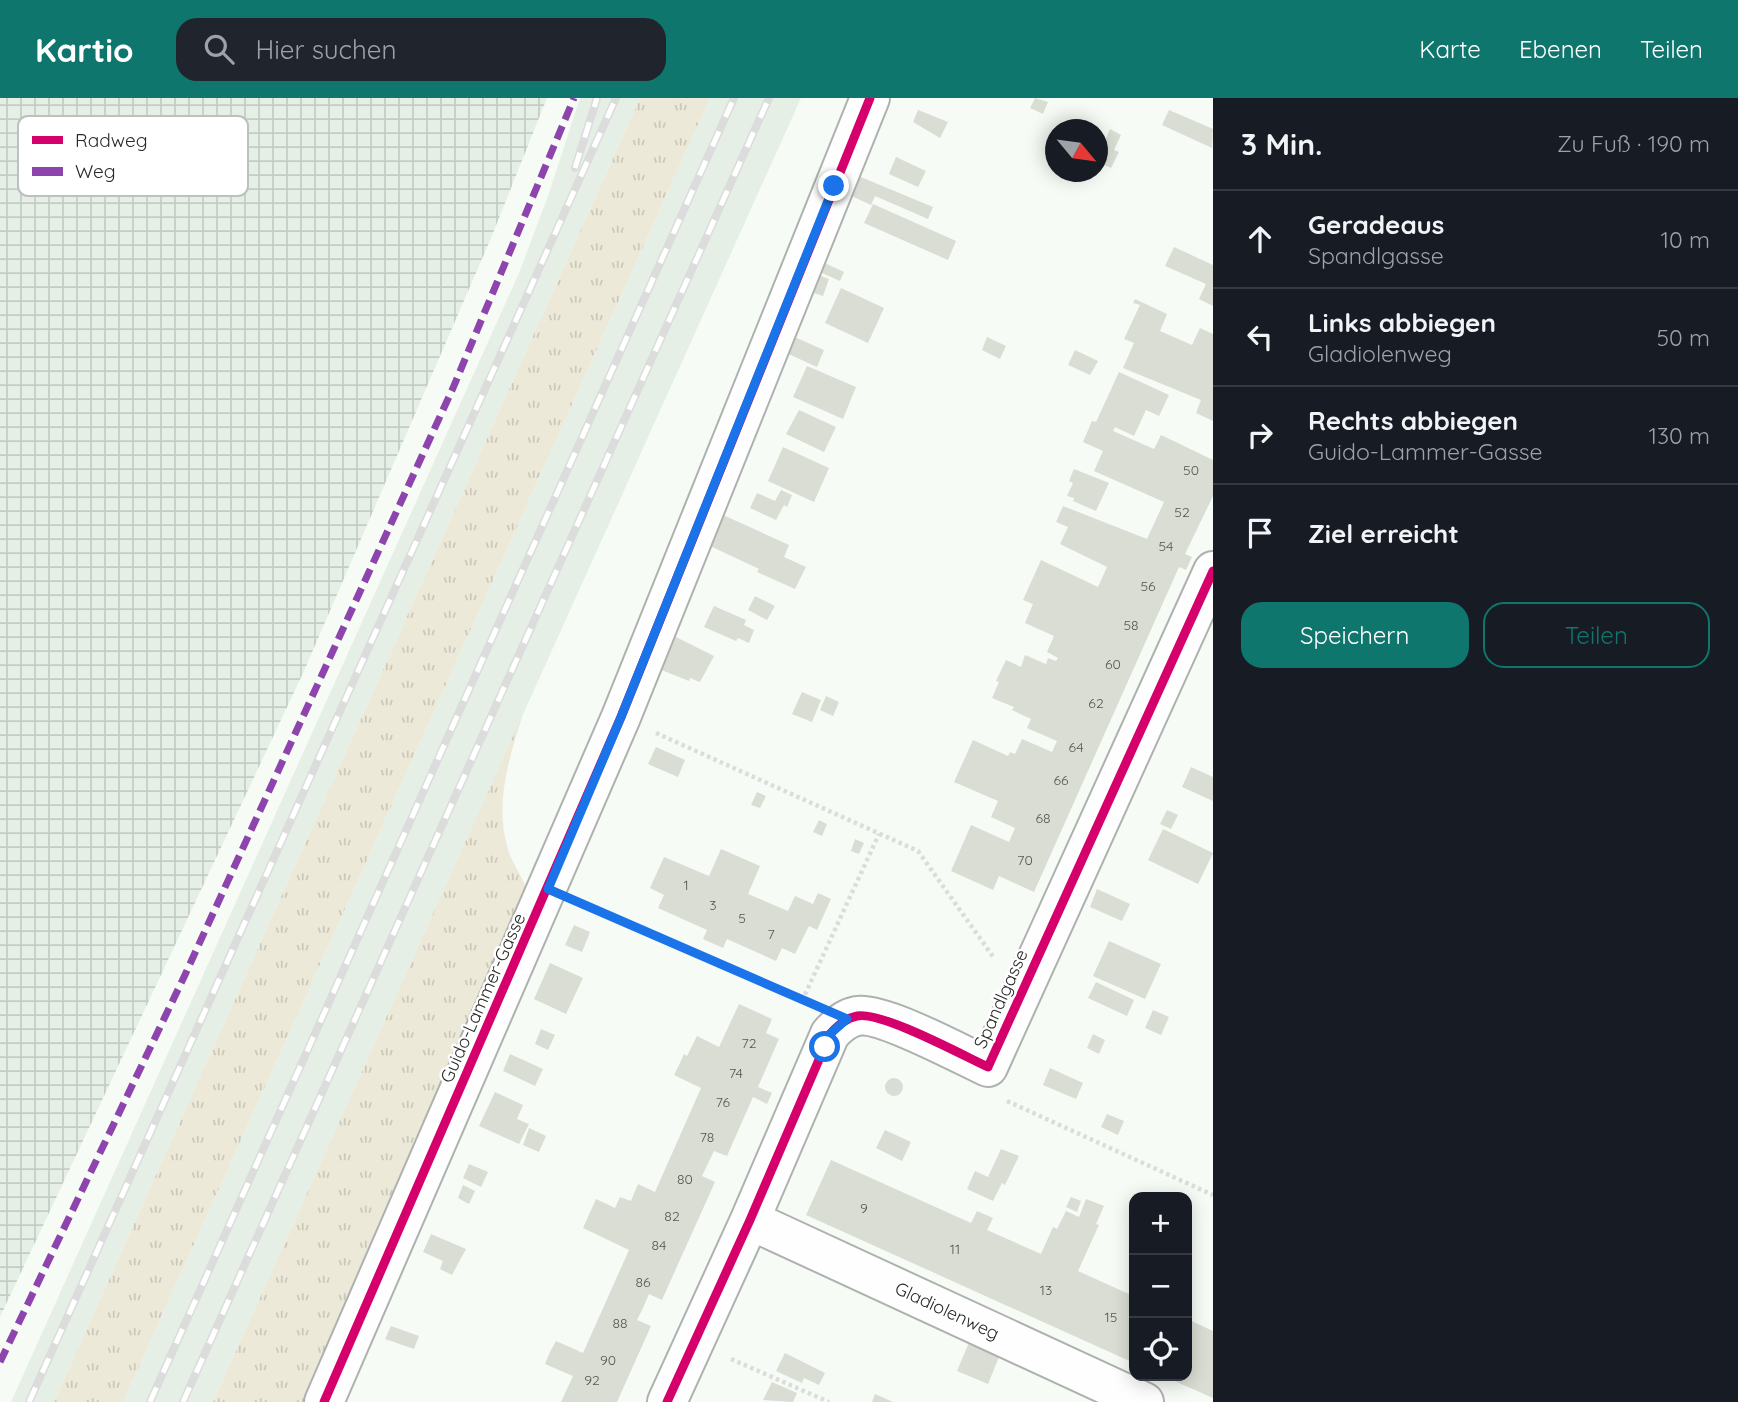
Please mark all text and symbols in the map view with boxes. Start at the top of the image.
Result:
search box [176,18,666,81]
text: Kartio [35,29,134,70]
icon: search [200,30,238,68]
text: Hier suchen [256,33,397,66]
text: Karte [1419,34,1481,64]
text: Ebenen [1519,34,1602,64]
text: Teilen [1640,34,1703,64]
legend [18,116,248,196]
north arrow [1045,119,1108,182]
text: 3 Min. [1241,125,1323,163]
text: Radweg [75,128,148,152]
text: Zu Fuß · 190 m [1557,129,1710,158]
text: Weg [75,159,116,183]
route end [818,170,849,201]
text: Geradeaus [1308,208,1444,241]
icon: ahead [1241,220,1279,258]
text: 10 m [1661,225,1710,254]
text: Spandlgasse [1308,241,1444,270]
text: Links abbiegen [1308,306,1496,339]
icon: left [1241,318,1279,356]
text: 50 m [1657,323,1710,352]
text: Gladiolenweg [1308,339,1452,368]
text: Rechts abbiegen [1308,404,1518,437]
icon: right [1241,416,1279,454]
text: 130 m [1648,421,1710,450]
text: Guido-Lammer-Gasse [1308,437,1543,466]
house number: 50 [1183,461,1199,479]
house number: 52 [1174,503,1190,521]
icon: arrive [1241,514,1279,552]
text: Ziel erreicht [1308,517,1459,550]
house number: 54 [1158,537,1174,555]
house number: 56 [1140,577,1156,595]
button: Speichern [1241,602,1469,668]
button: Teilen [1483,602,1710,668]
house number: 58 [1123,616,1139,634]
house number: 60 [1105,655,1121,673]
house number: 62 [1088,694,1104,712]
house number: 64 [1068,738,1084,756]
house number: 66 [1053,771,1069,789]
house number: 68 [1035,809,1051,827]
house number: 70 [1017,851,1033,869]
house number: 1 [683,876,689,894]
house number: 3 [709,896,717,914]
street label: Guido-Lammer-Gasse [435,909,530,1086]
house number: 5 [738,909,746,927]
house number: 7 [767,925,775,943]
street label: Spandlgasse [968,946,1033,1052]
route start [809,1031,840,1062]
house number: 72 [742,1034,757,1052]
house number: 74 [729,1064,743,1082]
house number: 76 [716,1093,731,1111]
house number: 78 [700,1128,714,1146]
house number: 80 [677,1170,693,1188]
map controls [1129,1192,1192,1381]
button: + [1129,1192,1192,1255]
house number: 9 [860,1199,868,1217]
house number: 82 [664,1207,680,1225]
house number: 84 [652,1236,666,1254]
house number: 11 [950,1240,960,1258]
button: − [1129,1255,1192,1318]
house number: 86 [635,1273,651,1291]
street label: Gladiolenweg [891,1276,1003,1345]
house number: 13 [1040,1281,1052,1299]
house number: 15 [1105,1308,1117,1326]
house number: 88 [612,1314,628,1332]
button: locate [1129,1318,1192,1381]
house number: 90 [600,1351,616,1369]
house number: 92 [584,1371,600,1389]

